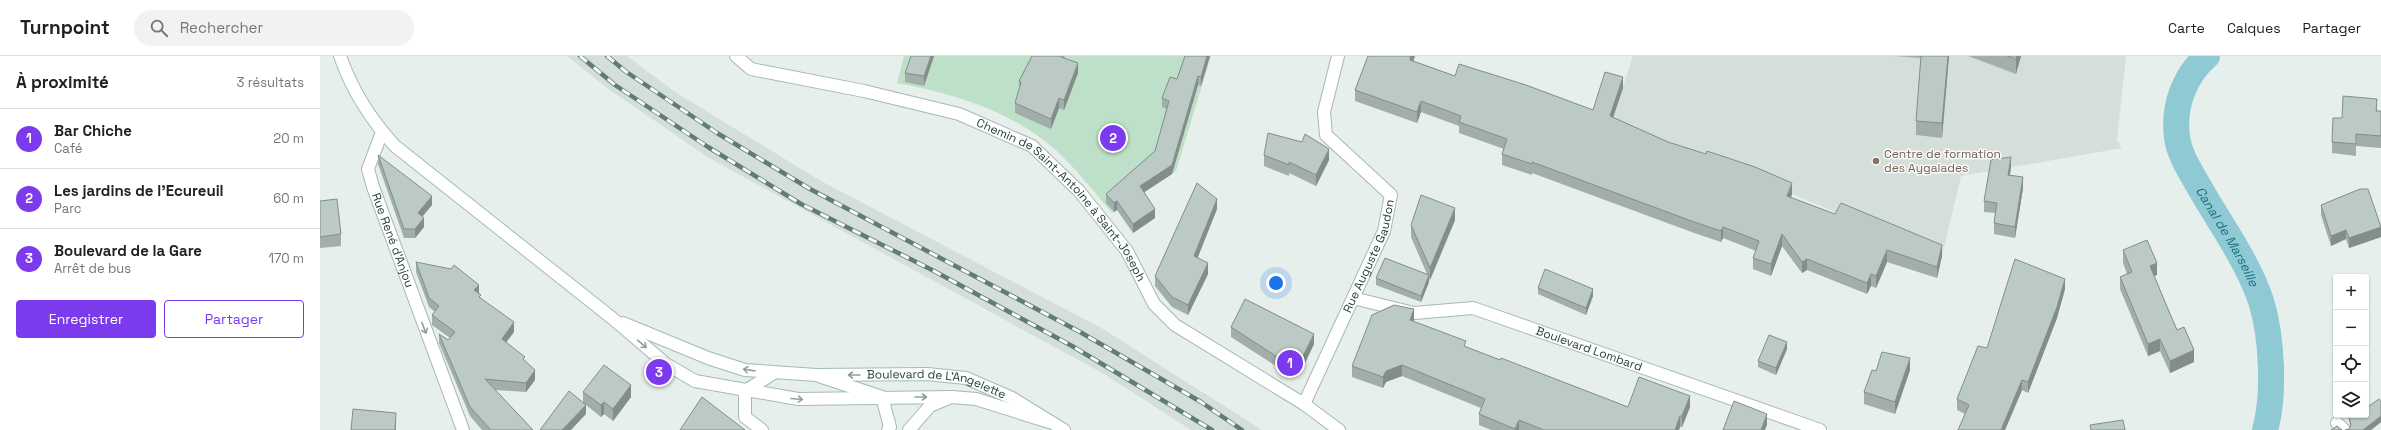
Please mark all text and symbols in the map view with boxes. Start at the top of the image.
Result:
search box [134,10,414,46]
text: Turnpoint [20,15,110,40]
icon: search [148,17,170,39]
text: Rechercher [180,18,263,37]
text: Carte [2168,19,2205,37]
text: Calques [2227,19,2281,37]
text: Partager [2303,19,2361,37]
text: À proximité [16,71,109,93]
text: 3 résultats [237,74,304,91]
street label: Chemin de Saint-Antoine à Saint-Joseph [974,115,1149,284]
text: Bar Chiche [54,121,132,140]
pin: 2 [1100,123,1126,153]
text: 1 [26,130,32,147]
text: 20 m [273,130,304,147]
text: Café [54,140,83,157]
place label: Centre de formation des Aygalades [1884,146,2001,176]
marker: Centre de formation des Aygalades [1871,156,1881,166]
text: Les jardins de l'Ecureuil [54,181,224,200]
water label: Canal de Marseille [2192,183,2263,290]
text: 2 [25,190,33,207]
text: 60 m [273,190,304,207]
street label: Rue René d'Anjou [368,191,418,290]
street label: Rue Auguste Gaudon [1339,198,1398,315]
text: Parc [54,200,82,217]
text: Boulevard de la Gare [54,241,202,260]
text: 3 [25,250,33,267]
text: 170 m [268,250,304,267]
text: Arrêt de bus [54,260,131,277]
your location [1266,273,1286,293]
map controls [2333,274,2369,418]
button: + [2333,274,2369,310]
button: Enregistrer [16,300,156,338]
button: Partager [164,300,304,338]
button: − [2333,310,2369,346]
one-way arrow [420,322,428,334]
street label: Boulevard Lombard [1534,323,1644,375]
one-way arrow [637,339,647,348]
button: locate [2333,346,2369,382]
pin: 1 [1277,348,1303,378]
pin: 3 [646,357,672,387]
one-way arrow [743,366,756,374]
street label: Boulevard de L'Angelette [867,366,1009,402]
one-way arrow [848,371,861,379]
button: layers [2333,382,2369,418]
one-way arrow [914,393,927,401]
one-way arrow [790,395,803,402]

